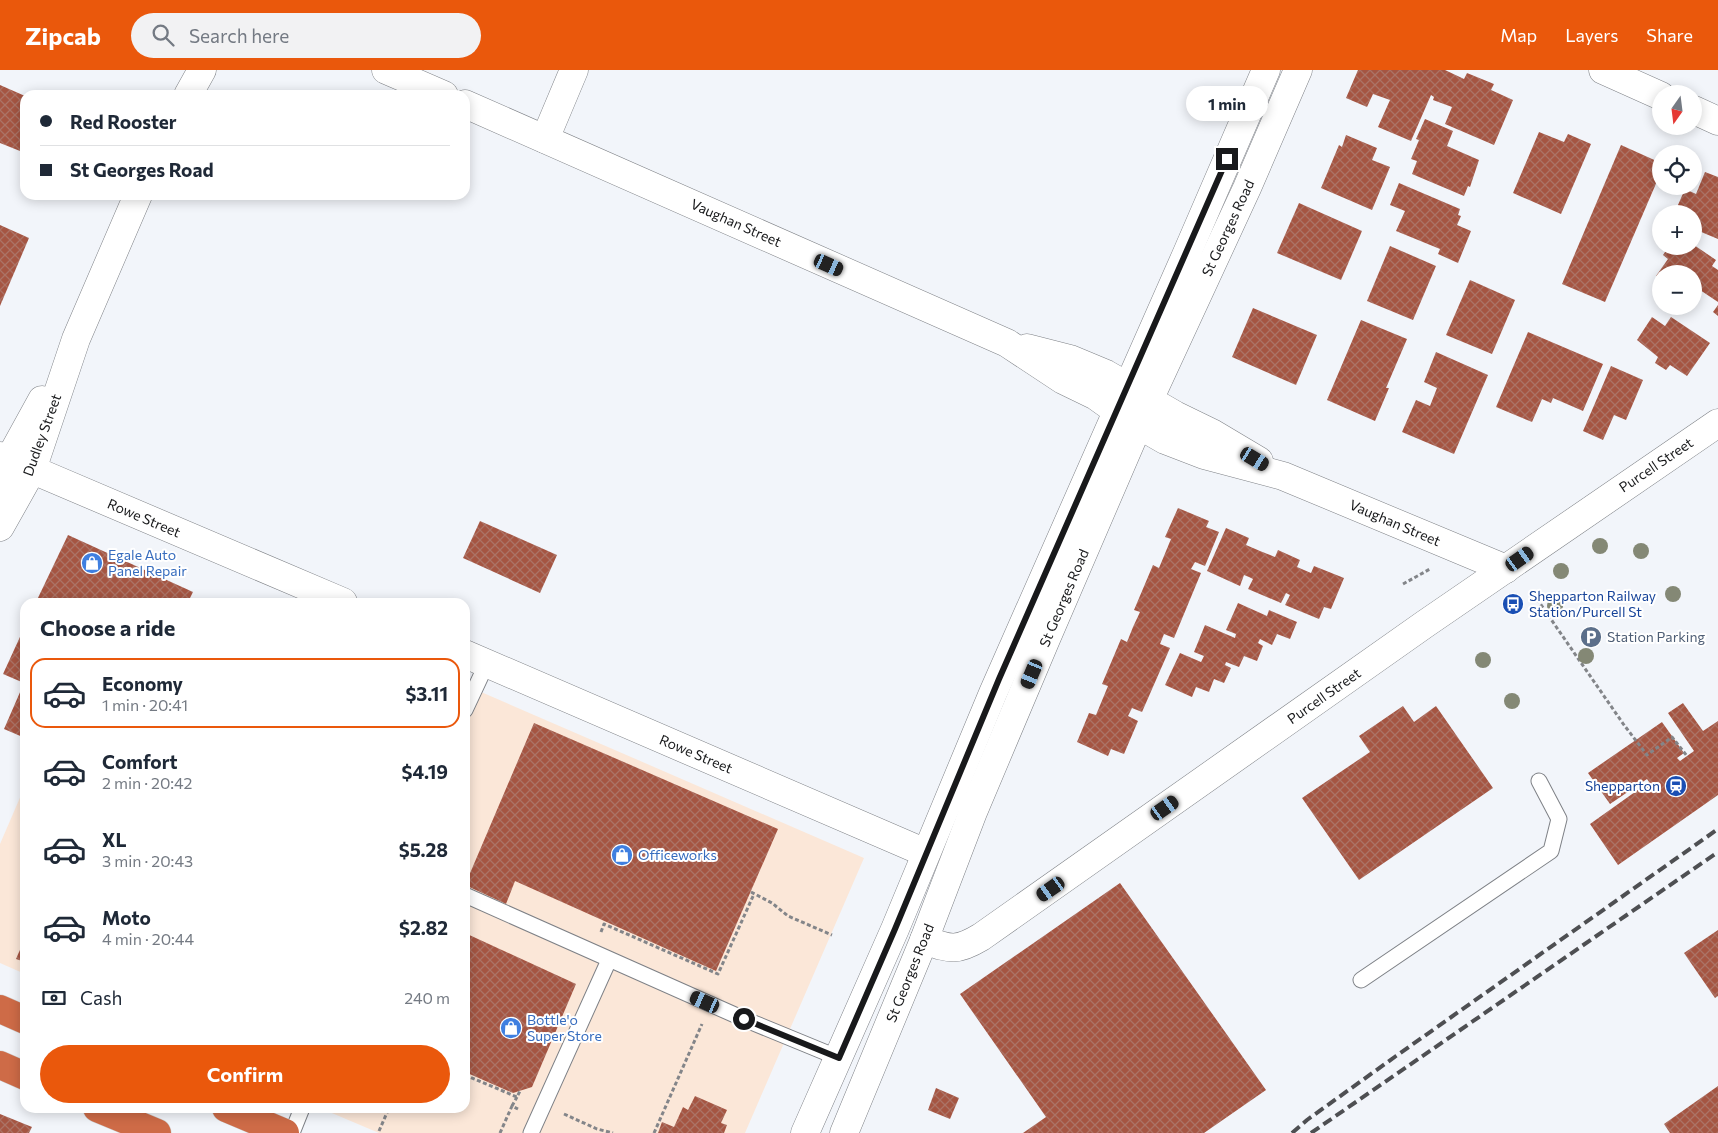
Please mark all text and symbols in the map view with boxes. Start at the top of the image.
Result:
search box [131,13,481,58]
text: Zipcab [25,21,101,50]
icon: search [149,21,177,49]
text: Search here [189,24,289,47]
text: Map [1500,24,1537,46]
text: Layers [1565,24,1618,46]
text: Share [1646,24,1693,46]
north arrow [1652,85,1702,135]
map controls [1652,85,1702,315]
callout: 1 min [1186,87,1268,122]
text: 1 min [1208,94,1246,113]
text: Red Rooster [70,110,177,133]
button: locate [1652,145,1702,195]
route end [1216,148,1238,170]
text: St Georges Road [70,158,214,181]
street label: St Georges Road [1198,177,1257,279]
street label: Vaughan Street [688,195,784,250]
button: + [1652,205,1702,255]
car [812,252,845,278]
button: − [1652,265,1702,315]
street label: Dudley Street [19,391,64,478]
street label: Purcell Street [1615,433,1696,496]
car [1238,445,1271,473]
street label: Rowe Street [105,495,183,541]
street label: Vaughan Street [1347,496,1443,549]
car [1503,544,1536,574]
place label: Egale Auto Panel Repair [108,546,187,579]
street label: St Georges Road [1035,546,1092,649]
shop icon: Egale Auto Panel Repair [80,551,104,575]
place label: Shepparton Railway Station/Purcell St [1529,587,1656,620]
bus stop icon: Shepparton Railway Station/Purcell St [1501,592,1525,616]
text: Choose a ride [40,614,175,641]
parking icon: Station Parking [1579,625,1603,649]
place label: Station Parking [1607,628,1705,645]
car [1019,657,1044,691]
street label: Purcell Street [1284,664,1364,727]
icon: car [42,671,87,716]
text: Economy [102,672,183,695]
text: $3.11 [405,682,448,705]
text: 1 min · 20:41 [102,695,188,714]
street label: Rowe Street [657,731,735,777]
icon: car [42,749,87,794]
text: Comfort [102,750,178,773]
text: $4.19 [402,760,448,783]
text: 2 min · 20:42 [102,773,192,792]
station icon: Shepparton [1664,774,1688,798]
place label: Shepparton [1585,777,1660,794]
car [1148,793,1181,823]
icon: car [42,827,87,872]
text: XL [102,828,127,851]
text: $5.28 [399,838,448,861]
shop icon: Officeworks [610,843,634,867]
place label: Officeworks [638,846,717,863]
text: 3 min · 20:43 [102,851,193,870]
car [1034,874,1067,904]
icon: car [42,905,87,950]
text: Moto [102,906,151,929]
text: $2.82 [399,916,448,939]
street label: St Georges Road [882,921,937,1025]
text: 4 min · 20:44 [102,929,194,948]
icon: cash [40,984,68,1012]
text: Cash [80,986,122,1009]
text: 240 m [404,988,450,1007]
car [688,989,721,1015]
route start [733,1008,755,1030]
place label: Bottle'o Super Store [527,1011,602,1044]
shop icon: Bottle'o Super Store [499,1016,523,1040]
button: Confirm [40,1045,450,1103]

